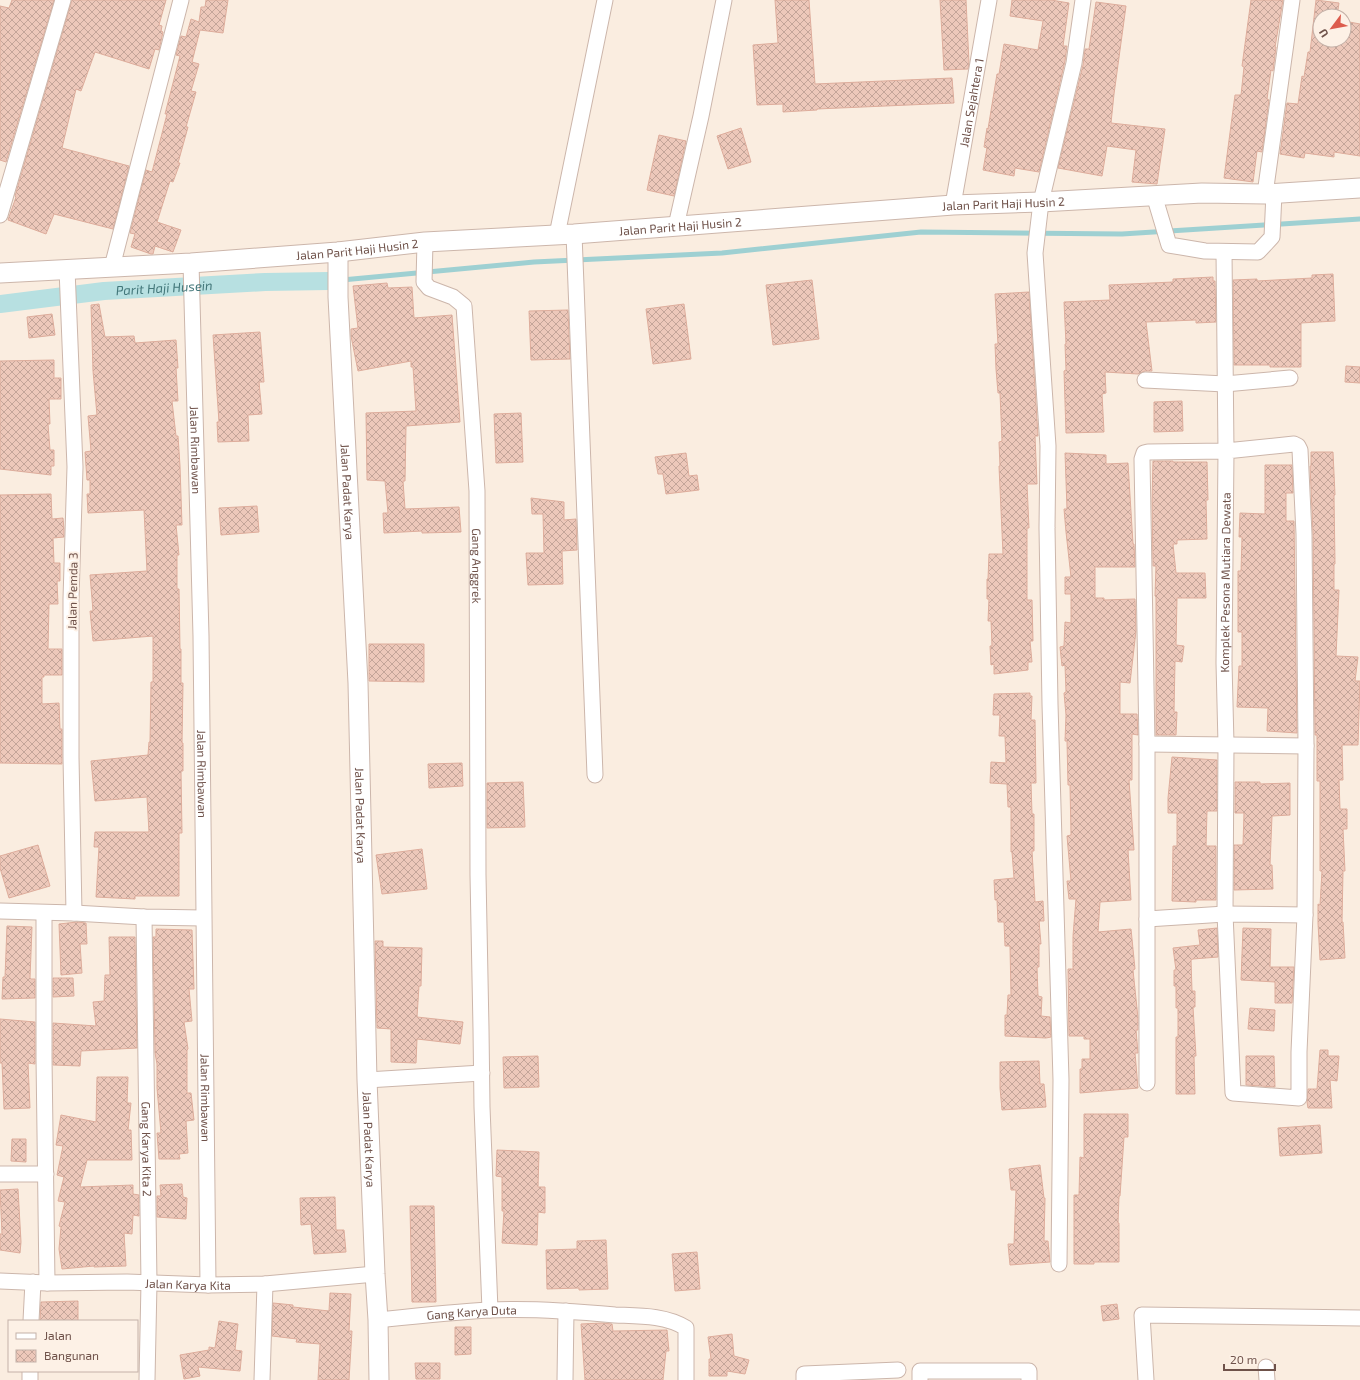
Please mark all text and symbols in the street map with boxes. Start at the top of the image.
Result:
north arrow [1312,8,1352,48]
text: U [1316,27,1331,40]
street label: Jalan Sejahtera 1 [956,57,986,148]
street label: Jalan Parit Haji Husin 2 [941,194,1065,213]
street label: Jalan Parit Haji Husin 2 [618,214,742,238]
street label: Jalan Parit Haji Husin 2 [295,236,419,262]
water label: Parit Haji Husein [115,277,213,298]
street label: Jalan Rimbawan [188,406,204,494]
street label: Jalan Padat Karya [339,443,358,540]
street label: Komplek Pesona Mutiara Dewata [1217,492,1233,673]
street label: Gang Anggrek [470,528,484,604]
street label: Jalan Pemda 3 [64,552,80,630]
street label: Jalan Rimbawan [195,730,210,818]
street label: Jalan Padat Karya [353,767,369,864]
street label: Jalan Rimbawan [199,1054,213,1142]
street label: Jalan Padat Karya [360,1091,378,1188]
street label: Gang Karya Kita 2 [140,1101,155,1197]
street label: Jalan Karya Kita [145,1276,231,1292]
street label: Gang Karya Duta [426,1302,517,1322]
legend [8,1320,138,1372]
text: Jalan [44,1328,72,1342]
scale bar [1224,1346,1275,1372]
text: Bangunan [44,1348,99,1362]
text: 20 m [1230,1352,1257,1366]

